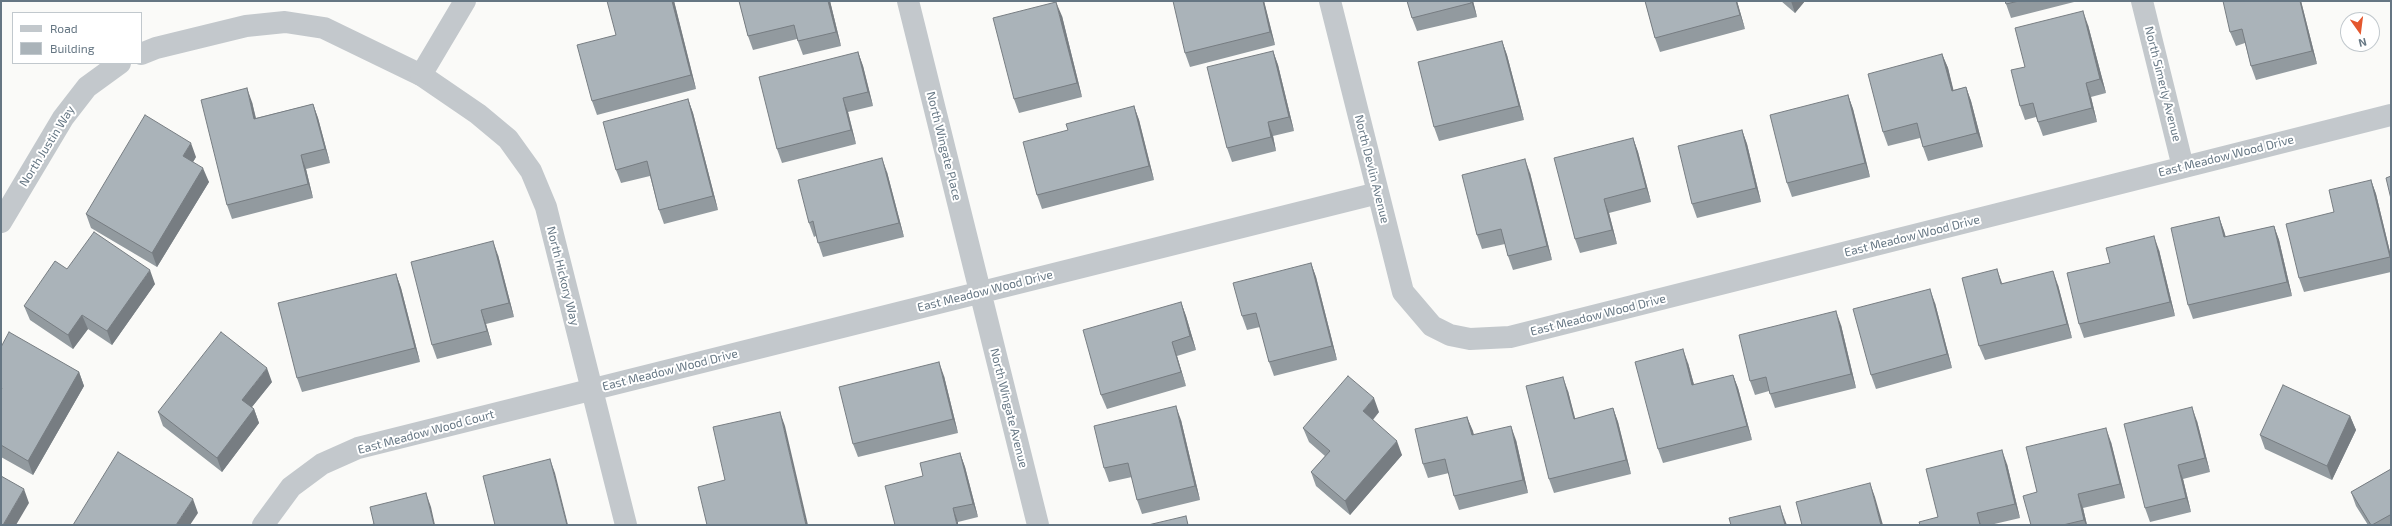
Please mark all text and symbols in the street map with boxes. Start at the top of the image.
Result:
legend [12,12,142,64]
north arrow [2340,12,2380,52]
text: Road [50,21,78,35]
street label: North Simerly Avenue [2142,25,2184,143]
text: N [2357,36,2368,50]
text: Building [50,41,94,55]
street label: North Wingate Place [923,90,965,202]
street label: North Justin Way [16,103,78,189]
street label: North Devlin Avenue [1352,113,1392,225]
street label: East Meadow Wood Drive [2157,132,2295,180]
street label: East Meadow Wood Drive [1843,212,1981,260]
street label: North Hickory Way [544,225,582,327]
street label: East Meadow Wood Drive [916,267,1054,315]
street label: East Meadow Wood Drive [1529,291,1667,339]
street label: East Meadow Wood Drive [601,346,739,394]
street label: North Wingate Avenue [987,347,1031,469]
street label: East Meadow Wood Court [356,407,496,457]

